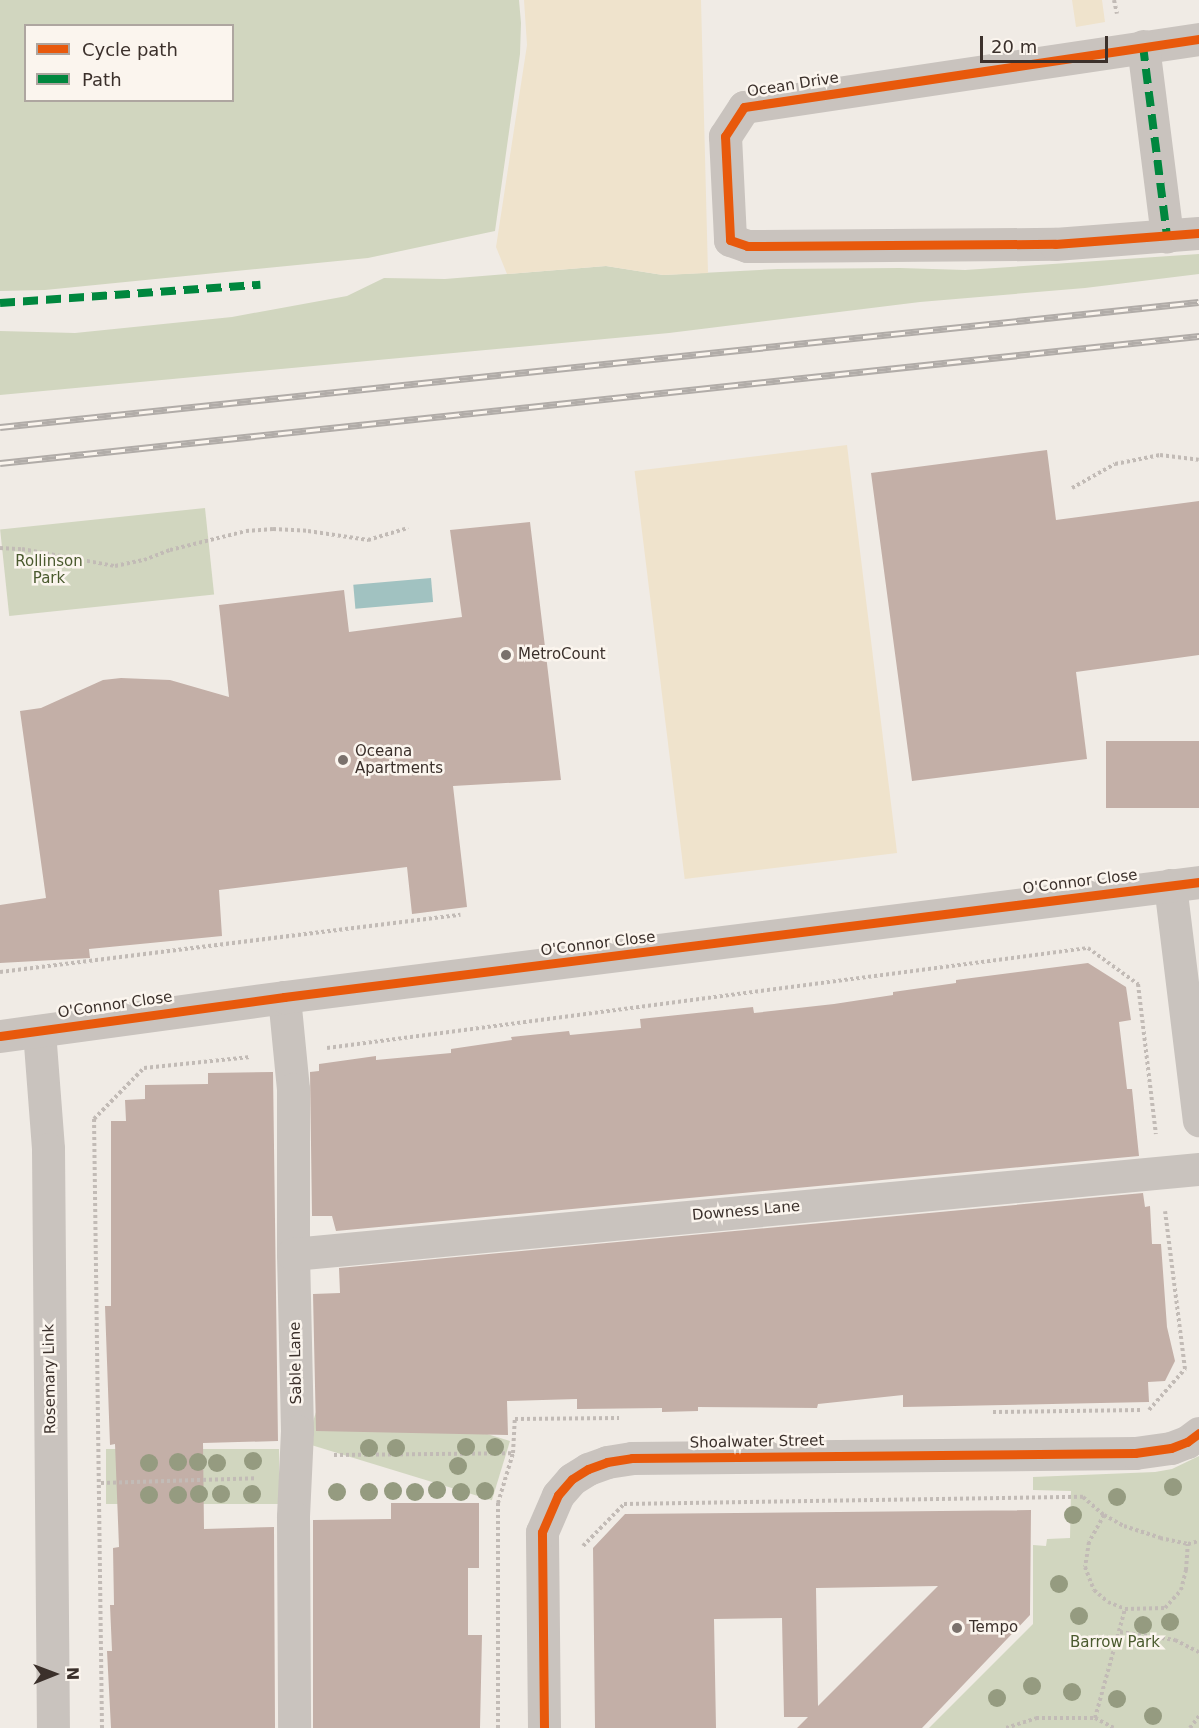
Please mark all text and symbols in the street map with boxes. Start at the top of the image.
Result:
legend [24,24,234,102]
scale bar [983,24,1110,62]
text: 20 m [991,36,1037,57]
text: Cycle path [82,39,178,60]
text: Path [82,69,122,90]
street label: Ocean Drive [746,69,840,101]
park label: Rollinson Park [15,552,83,587]
place label: MetroCount [518,646,606,664]
marker: MetroCount [499,648,513,662]
place label: Oceana Apartments [355,742,443,777]
marker: Oceana Apartments [336,753,350,767]
street label: O'Connor Close [1022,866,1138,898]
street label: O'Connor Close [540,928,656,960]
street label: O'Connor Close [57,988,173,1022]
street label: Downess Lane [691,1197,801,1225]
street label: Sable Lane [286,1322,306,1404]
street label: Rosemary Link [40,1324,60,1434]
street label: Shoalwater Street [690,1432,824,1452]
place label: Tempo [969,1619,1018,1637]
marker: Tempo [950,1621,964,1635]
park label: Barrow Park [1070,1634,1160,1652]
north arrow [24,1644,84,1704]
text: N [63,1667,82,1681]

